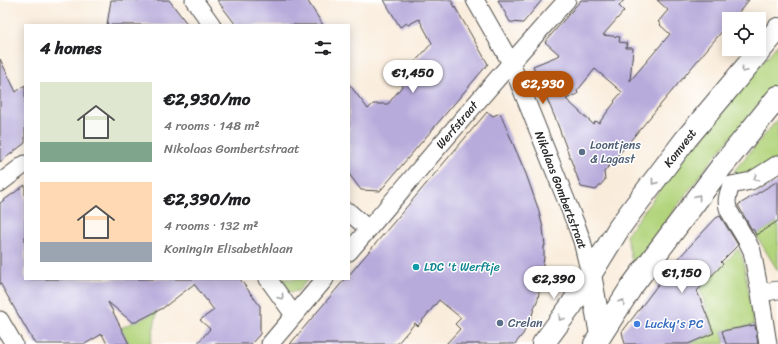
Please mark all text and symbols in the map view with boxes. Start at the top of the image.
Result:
map controls [722,12,766,56]
button: locate [722,12,766,56]
text: 4 homes [40,33,101,63]
icon: filters [312,37,334,59]
pin: €1,450 [380,60,446,94]
text: €1,450 [392,61,434,84]
one-way arrow [742,65,749,73]
pin: €2,930 [510,71,576,105]
text: €2,930 [522,72,564,95]
text: €2,930/mo [164,84,250,114]
street label: Werfstraat [430,95,485,154]
icon: home [72,98,120,146]
text: 4 rooms · 148 m² [164,114,260,137]
street label: Komvest [658,124,702,172]
street label: Nikolaas Gombertstraat [528,128,594,252]
place label: Loontjens & Lagast [590,134,641,170]
text: Nikolaas Gombertstraat [164,137,300,160]
marker: Loontjens & Lagast [577,147,587,157]
one-way arrow [753,174,760,181]
one-way arrow [651,178,658,185]
text: €2,390/mo [164,184,250,214]
one-way arrow [694,195,701,202]
icon: home [72,198,120,246]
text: 4 rooms · 132 m² [164,214,258,237]
text: Koningin Elisabethlaan [164,237,293,260]
place label: LDC 't Werftje [424,256,500,278]
pin: €1,150 [649,260,715,294]
text: €1,150 [662,261,702,284]
marker: LDC 't Werftje [411,262,421,272]
pin: €2,390 [521,266,587,300]
text: €2,390 [533,267,575,290]
one-way arrow [276,293,284,300]
one-way arrow [617,299,624,306]
place label: Crelan [508,312,543,334]
place label: Lucky's PC [645,313,704,335]
one-way arrow [559,314,566,321]
marker: Crelan [495,318,505,328]
marker: Lucky's PC [632,319,642,329]

